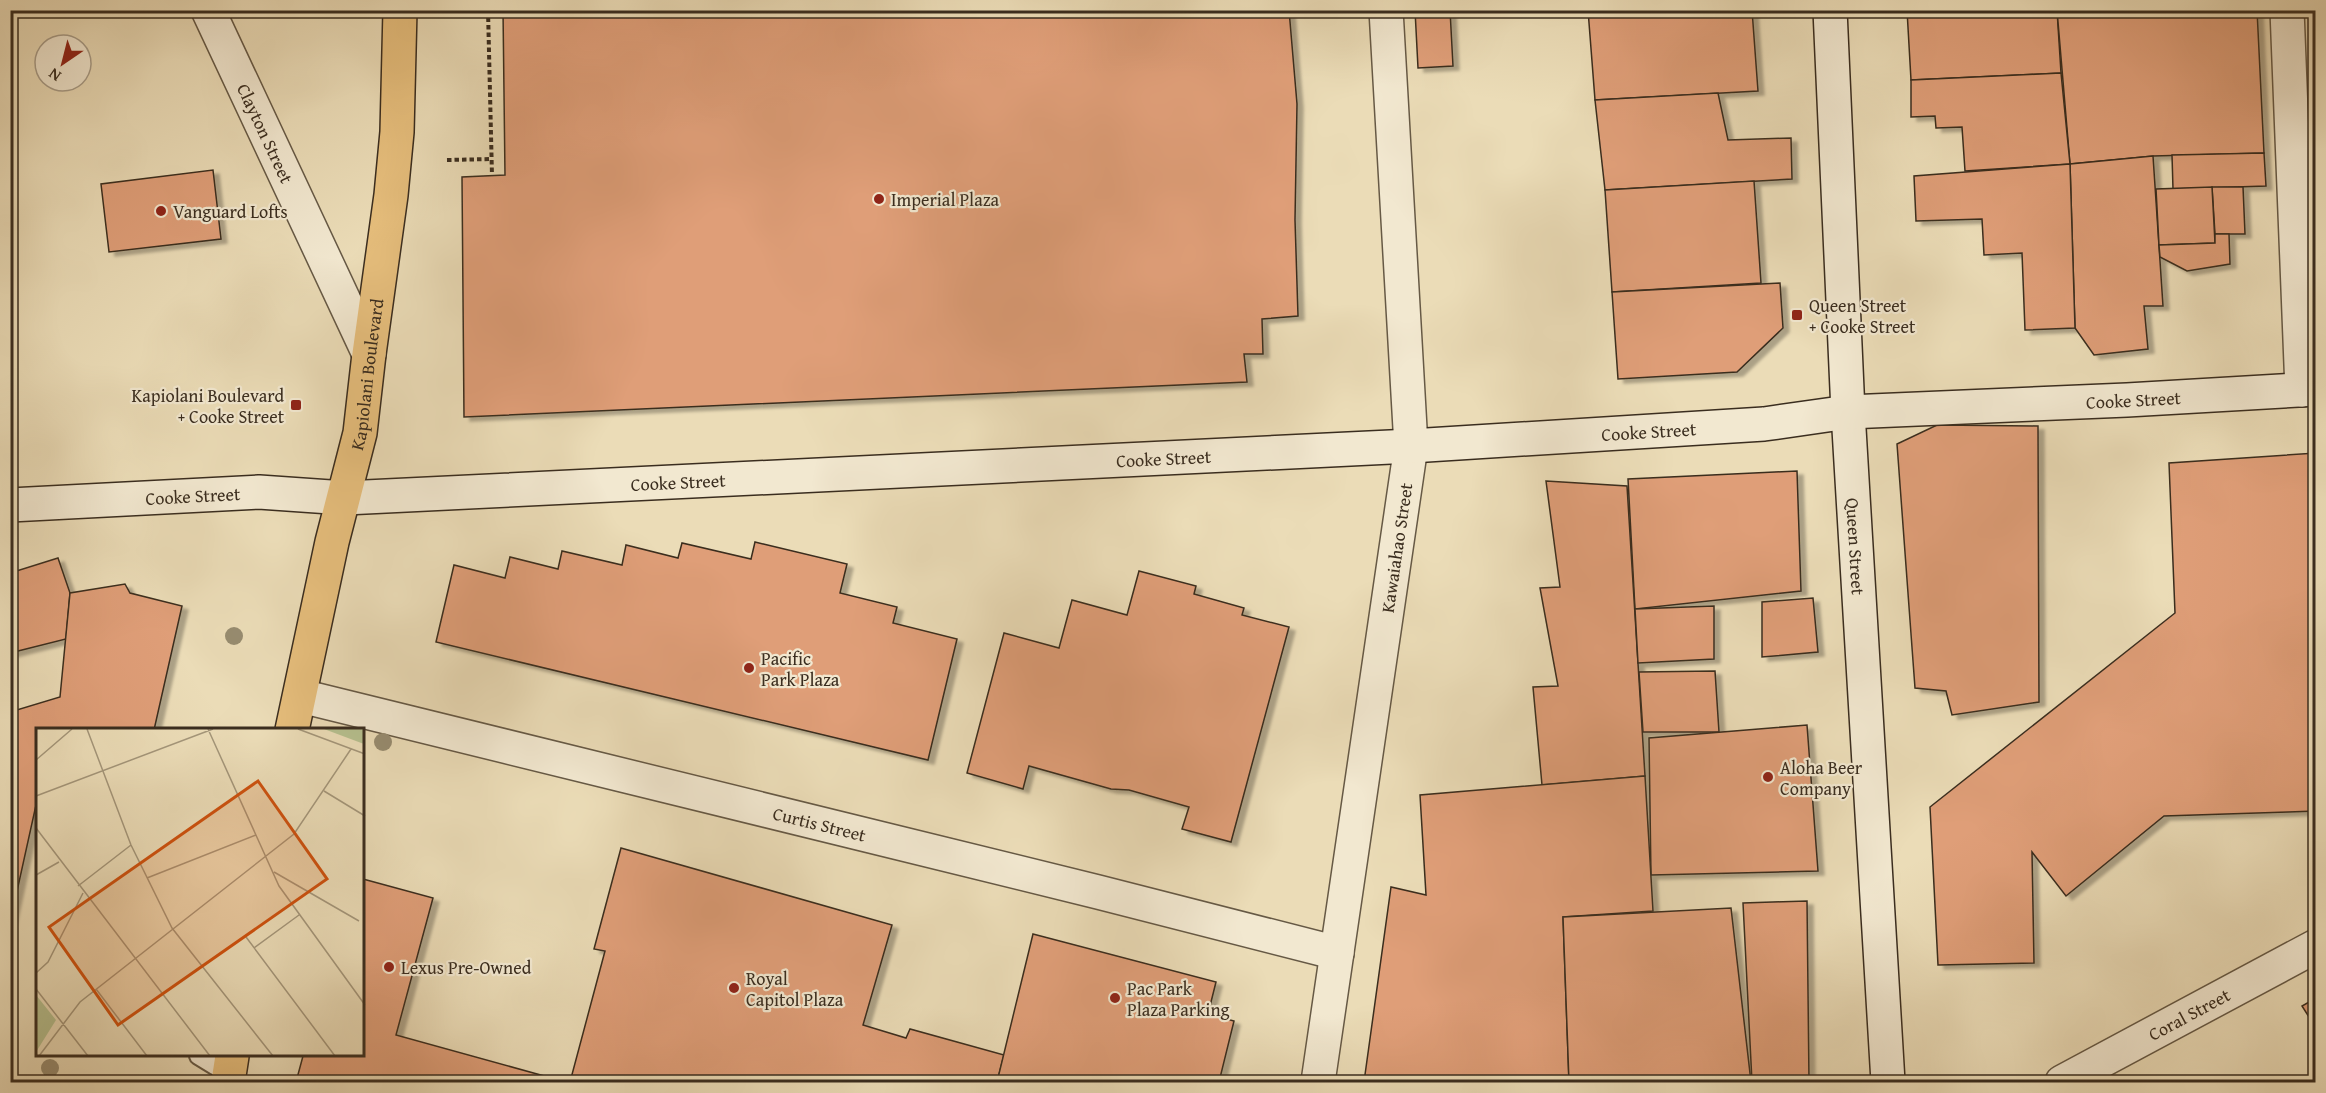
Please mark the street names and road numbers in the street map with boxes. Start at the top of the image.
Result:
street label: Clayton Street [231,79,301,188]
street label: Kapiolani Boulevard [343,296,390,453]
street label: Cooke Street [2085,383,2182,415]
street label: Cooke Street [1600,415,1698,448]
street label: Cooke Street [1115,442,1212,474]
street label: Cooke Street [630,466,727,498]
street label: Cooke Street [145,479,242,511]
street label: Kawaiahao Street [1373,480,1419,614]
street label: Queen Street [1840,497,1872,596]
street label: Curtis Street [770,799,870,848]
street label: Coral Street [2143,981,2235,1047]

